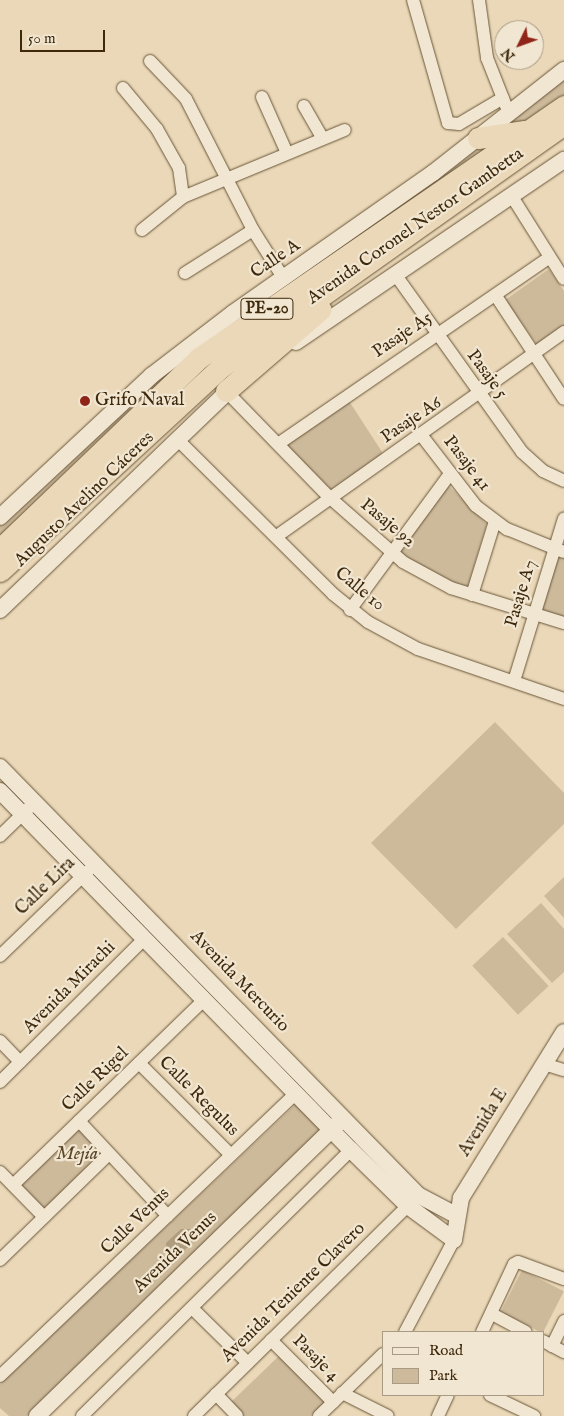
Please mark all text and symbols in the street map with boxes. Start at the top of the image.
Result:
scale bar [22,20,108,52]
north arrow [494,20,544,70]
text: 50 m [28,29,56,48]
text: N [498,44,519,65]
street label: Avenida Coronel Nestor Gambetta [304,144,528,310]
street label: Calle A [247,236,305,284]
road number: PE-20 [240,296,294,322]
street label: Pasaje A5 [369,308,437,364]
street label: Pasaje 5 [461,346,511,404]
place label: Grifo Naval [95,390,184,412]
street label: Pasaje A6 [378,393,446,449]
marker: Grifo Naval [79,395,91,407]
street label: Augusto Avelino Cáceres [11,428,159,572]
street label: Pasaje 41 [438,432,494,496]
street label: Pasaje 92 [355,495,419,553]
street label: Pasaje A7 [502,558,542,630]
street label: Calle 10 [330,563,388,617]
street label: Calle Lira [12,853,80,921]
street label: Avenida Mercurio [185,927,293,1037]
street label: Avenida Mirachi [19,937,121,1039]
street label: Calle Rigel [58,1043,134,1117]
street label: Calle Regulus [154,1053,242,1141]
street label: Avenida E [455,1085,513,1161]
park label: Mejía [56,1144,98,1166]
street label: Calle Venus [97,1184,175,1260]
street label: Avenida Venus [130,1208,222,1298]
street label: Avenida Teniente Clavero [218,1219,370,1367]
street label: Pasaje 4 [287,1331,343,1387]
legend [382,1331,544,1396]
text: Road [429,1341,463,1360]
text: Park [429,1366,458,1385]

